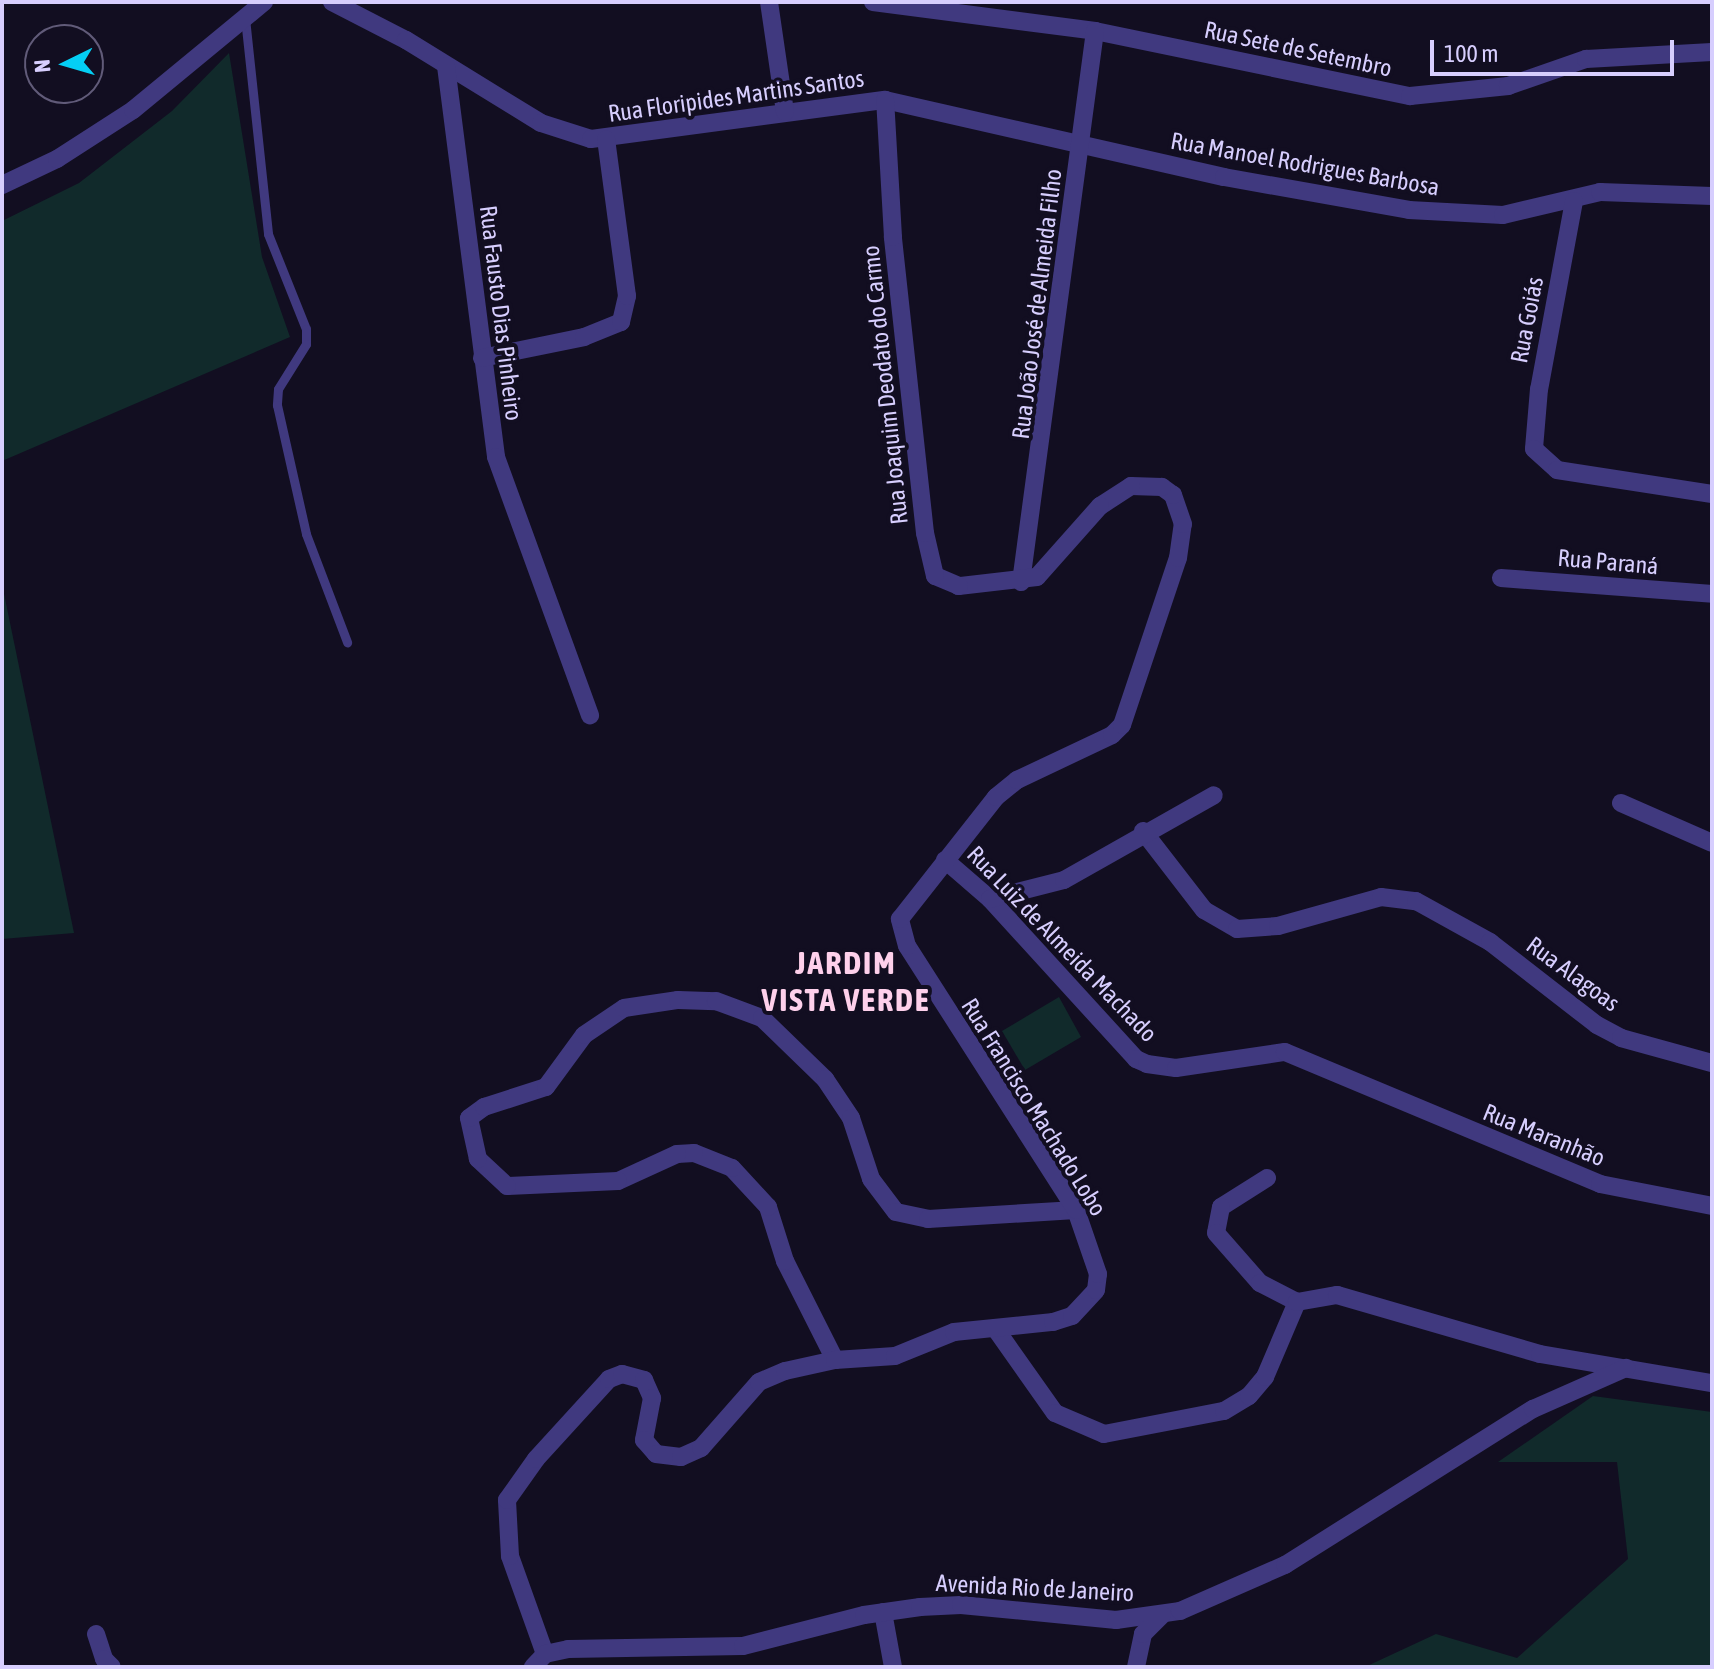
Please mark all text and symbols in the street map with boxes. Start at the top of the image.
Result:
street label: Rua Sete de Setembro [1202,15,1394,83]
north arrow [24,24,104,104]
scale bar [1434,24,1678,74]
text: 100 m [1444,40,1498,67]
text: N [29,58,56,74]
street label: Rua Floripides Martins Santos [606,64,866,128]
street label: Rua Manoel Rodrigues Barbosa [1168,126,1442,202]
street label: Rua João José de Almeida Filho [1006,167,1068,441]
street label: Rua Fausto Dias Pinheiro [474,204,528,422]
street label: Rua Joaquim Deodato do Carmo [856,244,914,526]
street label: Rua Goiás [1505,274,1549,366]
street label: Rua Paraná [1556,543,1660,581]
street label: Rua Luiz de Almeida Machado [961,840,1163,1048]
street label: Rua Alagoas [1521,931,1625,1017]
district label: JARDIM VISTA VERDE [762,945,930,1020]
street label: Rua Francisco Machado Lobo [955,993,1113,1221]
street label: Rua Maranhão [1479,1098,1609,1172]
street label: Avenida Rio de Janeiro [935,1568,1135,1608]

